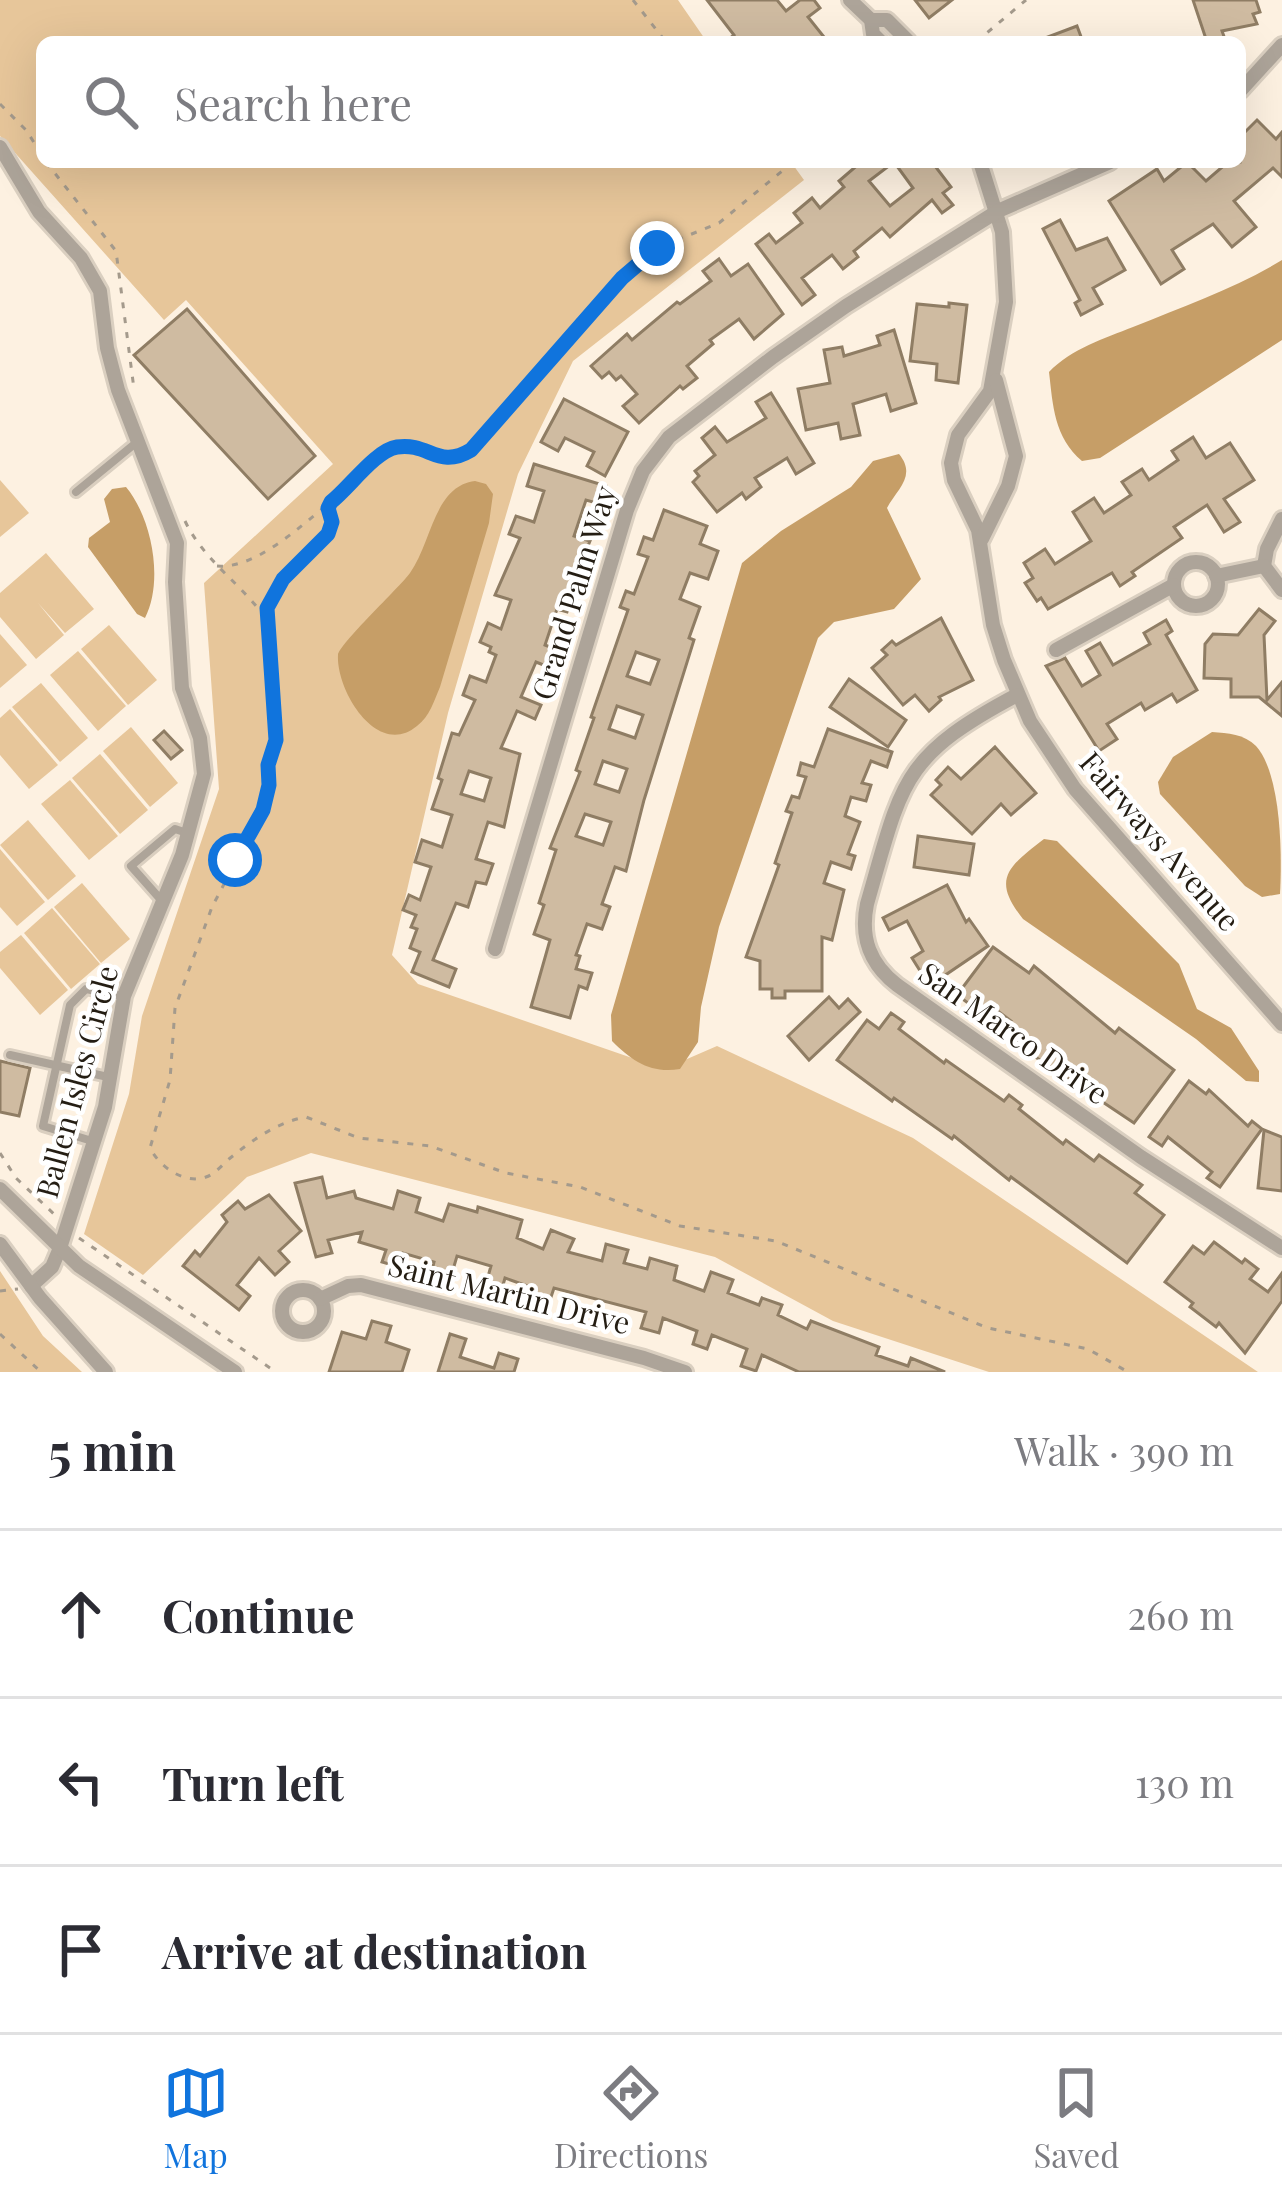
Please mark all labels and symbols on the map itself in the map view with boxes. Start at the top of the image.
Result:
route end [630,221,684,275]
street label: Grand Palm Way [522,481,625,704]
street label: Fairways Avenue [1072,743,1249,939]
route start [208,833,262,887]
street label: San Marco Drive [912,952,1117,1112]
street label: Ballen Isles Circle [26,961,126,1202]
street label: Saint Martin Drive [384,1244,635,1342]

